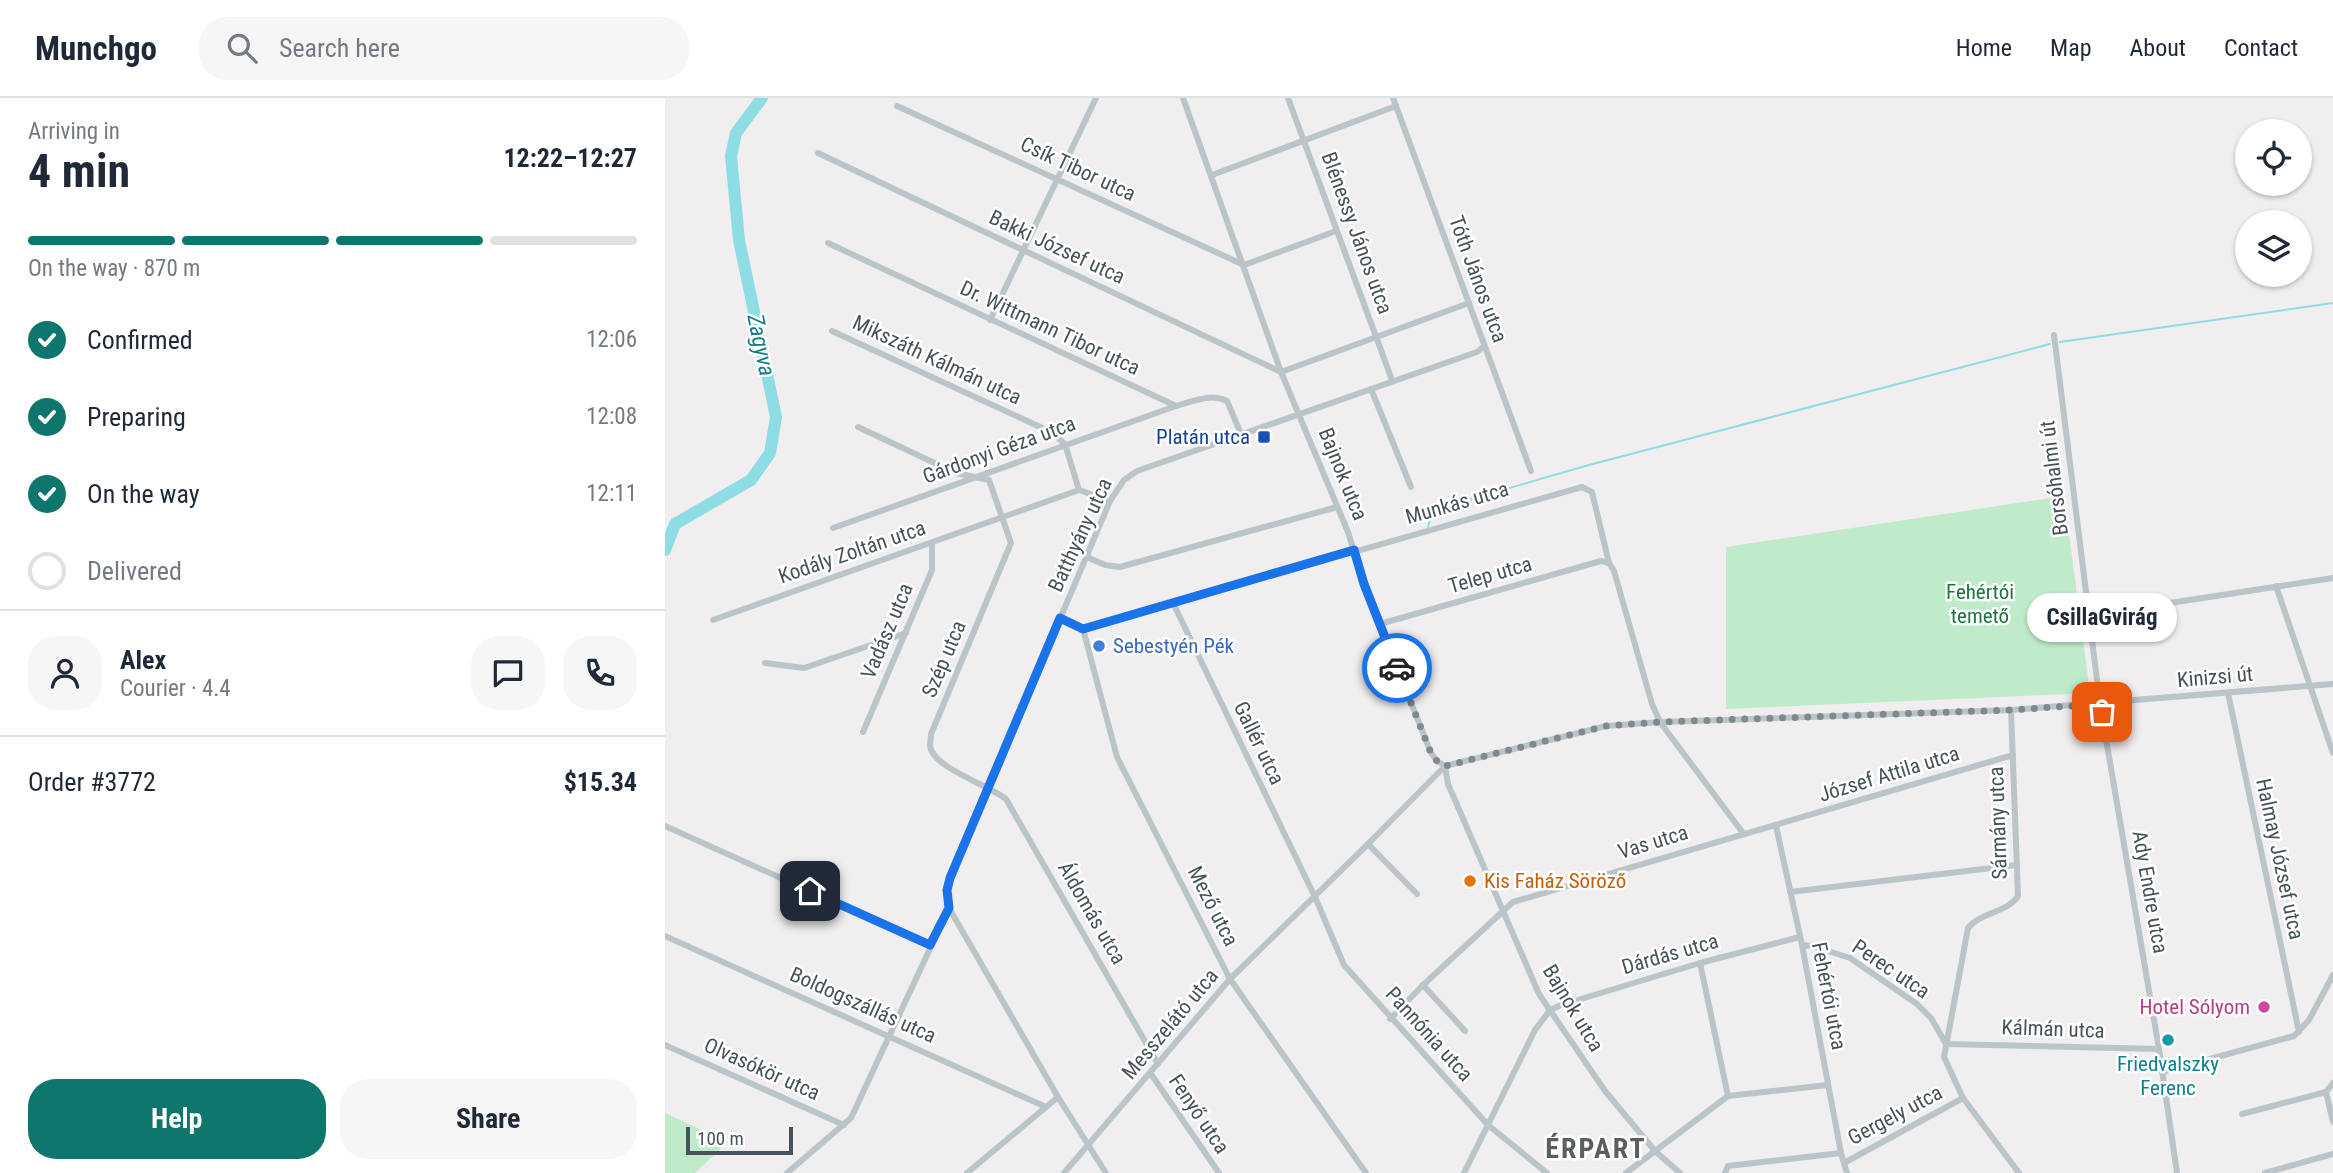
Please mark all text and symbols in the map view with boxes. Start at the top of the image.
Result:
search box [199,17,689,80]
text: Munchgo [35,29,157,68]
icon: search [223,29,261,67]
text: Search here [279,33,400,63]
text: Home [1956,34,2012,62]
text: Map [2050,34,2092,62]
text: About [2130,34,2186,62]
text: Contact [2224,34,2298,62]
text: Arriving in [28,118,120,145]
map controls [2235,119,2312,287]
button: locate [2235,119,2312,196]
street label: Csík Tibor utca [1017,132,1139,206]
text: 12:22–12:27 [503,143,637,173]
text: 4 min [28,144,130,198]
street label: Blénessy János utca [1317,149,1397,317]
street label: Bakki József utca [985,205,1129,289]
button: layers [2235,210,2312,287]
street label: Tóth János utca [1444,212,1512,346]
text: On the way · 870 m [28,255,200,282]
street label: Dr. Wittmann Tibor utca [956,276,1144,380]
street label: Mikszáth Kálmán utca [849,310,1025,410]
water label: Zagyva [741,311,781,378]
icon: check [28,321,66,359]
text: Confirmed [87,325,193,355]
text: 12:06 [586,326,637,353]
icon: check [28,398,66,436]
text: Preparing [87,402,186,432]
text: 12:08 [586,403,637,430]
street label: Gárdonyi Géza utca [919,411,1079,489]
street label: Borsóhalmi út [2035,419,2073,537]
street label: Bajnok utca [1314,424,1372,524]
place label: Platán utca [1156,425,1250,449]
marker: Platán utca [1256,429,1272,445]
street label: Batthyány utca [1043,474,1117,596]
icon: check [28,475,66,513]
street label: Munkás utca [1403,477,1511,529]
text: On the way [87,479,200,509]
text: 12:11 [586,480,637,507]
street label: Kodály Zoltán utca [775,516,929,588]
street label: Telep utca [1445,552,1535,598]
text: Delivered [87,556,182,586]
street label: Vadász utca [856,580,918,682]
park label: Fehértói temető [1946,580,2014,628]
callout: CsillaGvirág [2027,593,2177,642]
text: CsillaGvirág [2046,604,2158,631]
street label: Szép utca [917,617,971,701]
courier [1362,633,1432,703]
place label: Sebestyén Pék [1113,634,1235,658]
button: person [28,636,102,710]
button: chat [471,636,545,710]
button: phone [563,636,637,710]
marker: Sebestyén Pék [1091,638,1107,654]
text: Alex [120,645,166,675]
icon: car [1378,649,1416,687]
street label: Kinizsi út [2176,662,2254,692]
text: Courier · 4.4 [120,675,231,702]
pin [2072,682,2132,742]
icon: bag [2083,693,2121,731]
street label: Gallér utca [1229,698,1289,788]
street label: József Attila utca [1816,741,1962,807]
street label: Sármány utca [1984,766,2012,880]
text: Order #3772 [28,767,156,797]
text: $15.34 [564,767,637,797]
street label: Halmay József utca [2251,776,2309,942]
street label: Vas utca [1615,820,1691,864]
street label: Ady Endre utca [2127,829,2173,955]
street label: Áldomás utca [1053,858,1131,968]
pin [780,861,840,921]
street label: Mező utca [1183,862,1243,950]
place label: Kis Faház Söröző [1484,869,1626,893]
icon: home [791,872,829,910]
marker: Kis Faház Söröző [1462,873,1478,889]
street label: Dárdás utca [1619,929,1721,979]
street label: Perec utca [1848,934,1934,1004]
street label: Fehértói utca [1807,940,1851,1052]
street label: Bajnok utca [1538,960,1608,1056]
street label: Boldogszállás utca [786,962,940,1048]
street label: Messzelátó utca [1117,964,1223,1084]
street label: Pannónia utca [1380,982,1478,1086]
place label: Hotel Sólyom [2140,995,2250,1019]
marker: Hotel Sólyom [2256,999,2272,1015]
street label: Kálmán utca [2001,1015,2105,1043]
marker: Friedvalszky Ferenc [2160,1032,2176,1048]
street label: Olvasókör utca [701,1033,823,1105]
place label: Friedvalszky Ferenc [2117,1052,2219,1100]
street label: Fenyő utca [1164,1070,1234,1158]
button: Help [28,1079,326,1159]
button: Share [340,1079,637,1159]
street label: Gergely utca [1844,1080,1946,1150]
scale bar [686,1124,793,1156]
text: 100 m [697,1127,744,1150]
district label: ÉRPART [1545,1132,1647,1165]

